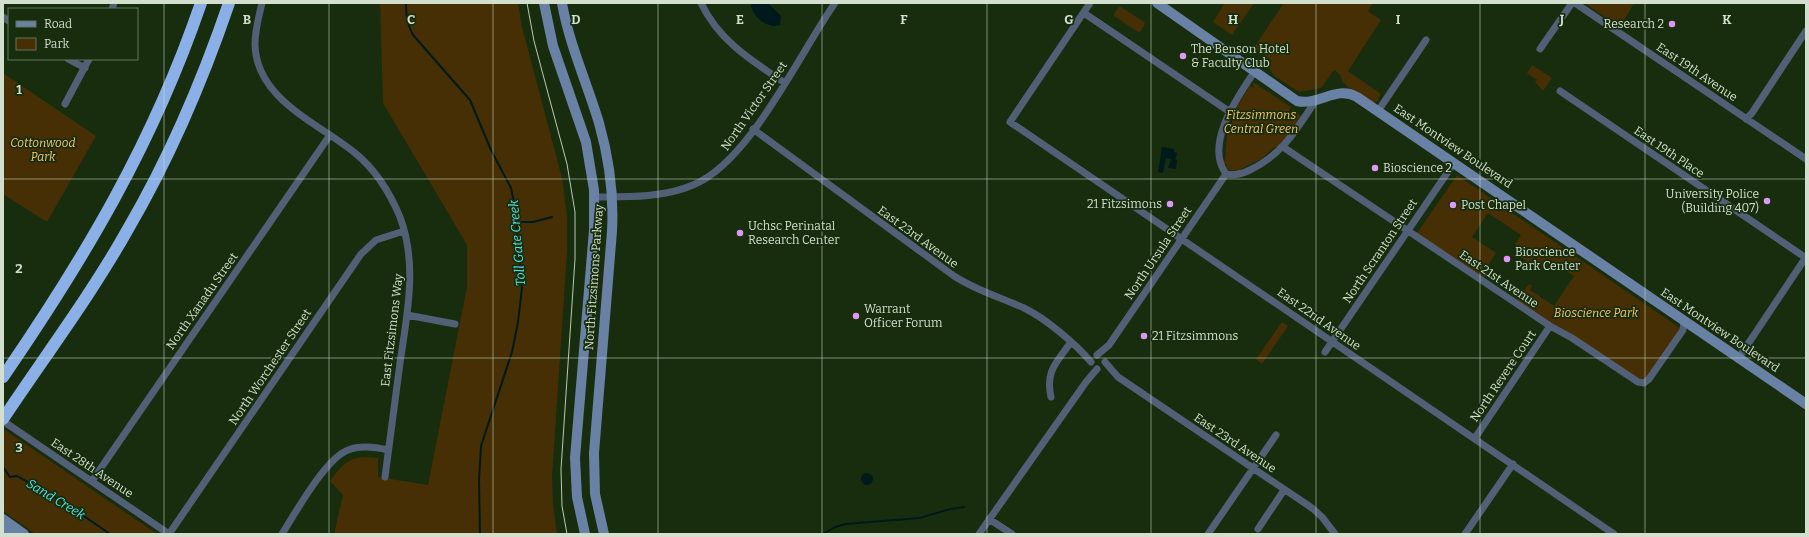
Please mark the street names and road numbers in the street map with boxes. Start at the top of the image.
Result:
street label: East 19th Avenue [1654,40,1740,104]
street label: North Victor Street [718,58,790,153]
street label: East Montview Boulevard [1391,101,1515,191]
street label: East 19th Place [1631,123,1707,181]
street label: North Scranton Street [1340,196,1420,306]
street label: North Fitzsimons Parkway [582,203,606,350]
street label: East 23rd Avenue [875,203,961,271]
street label: North Ursula Street [1122,203,1195,302]
street label: East 21st Avenue [1457,247,1541,311]
street label: North Xanadu Street [163,249,241,352]
street label: East Fitzsimons Way [378,272,406,387]
street label: East 22nd Avenue [1275,285,1363,353]
street label: East Montview Boulevard [1658,285,1782,375]
street label: North Worchester Street [226,306,314,428]
street label: North Revere Court [1467,327,1539,425]
street label: East 23rd Avenue [1191,410,1279,476]
street label: East 28th Avenue [48,435,136,501]

